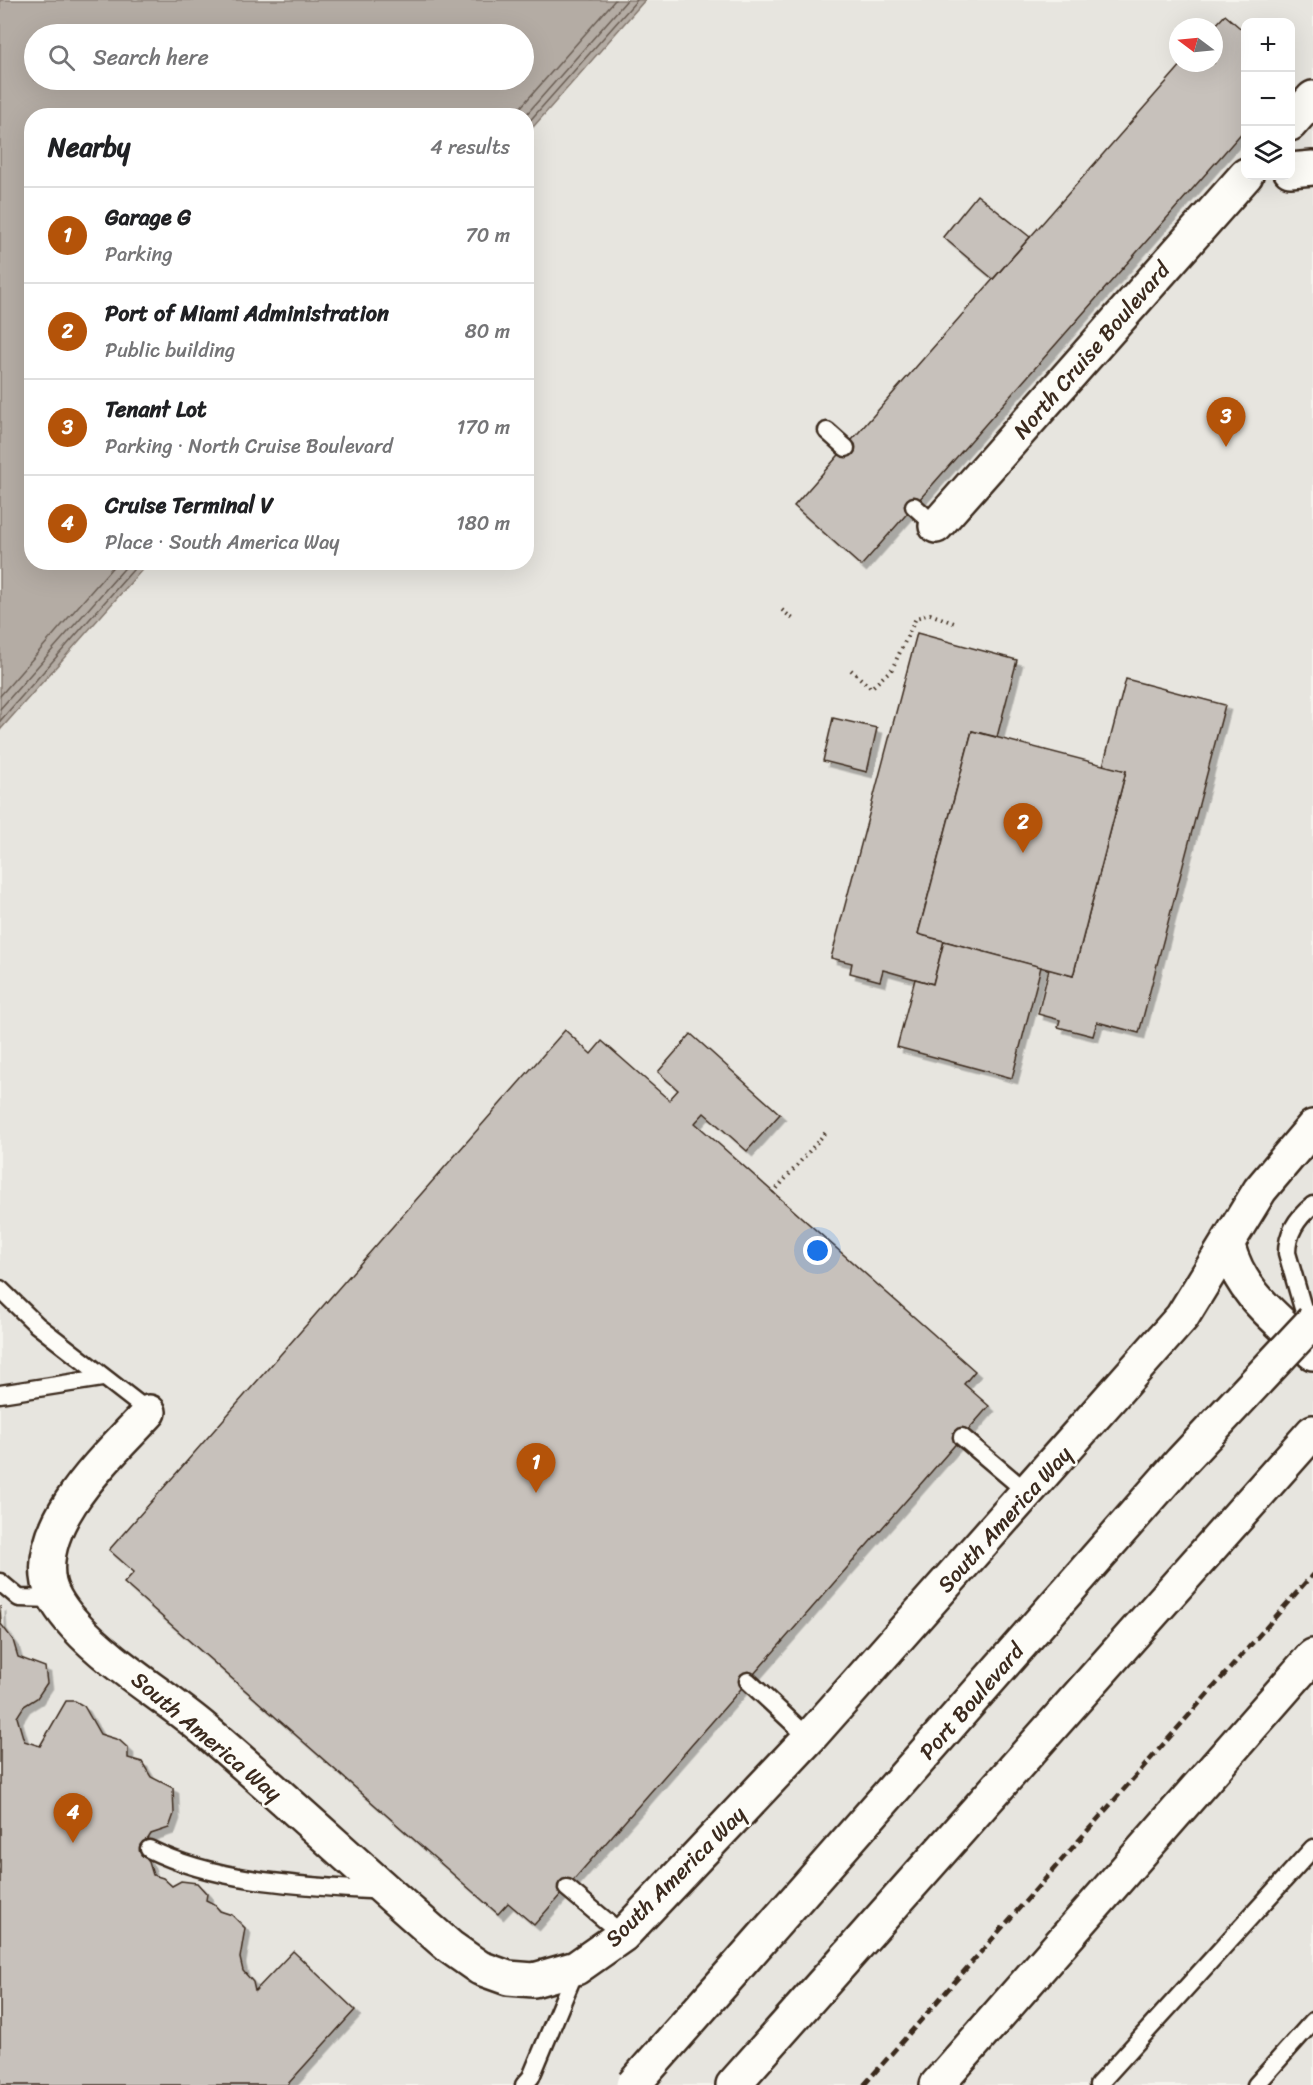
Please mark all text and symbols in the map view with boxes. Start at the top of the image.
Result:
north arrow [1169,18,1223,72]
map controls [1241,18,1295,180]
button: + [1241,18,1295,72]
search box [24,24,534,90]
text: Search here [93,38,209,77]
icon: search [45,41,78,74]
button: − [1241,72,1295,126]
text: Nearby [48,124,130,170]
button: layers [1241,126,1295,180]
text: 4 results [430,130,510,165]
text: Garage G [105,198,191,237]
text: 1 [63,218,72,253]
text: 70 m [465,218,510,253]
text: Parking [105,237,172,272]
street label: North Cruise Boulevard [1003,252,1181,448]
text: Port of Miami Administration [105,294,389,333]
text: 2 [62,314,73,349]
text: 80 m [465,314,510,349]
text: Public building [105,333,235,368]
text: Tenant Lot [105,390,207,429]
pin: 3 [1206,398,1246,447]
text: 3 [62,410,73,445]
text: 170 m [457,410,510,445]
text: Parking · North Cruise Boulevard [105,429,393,464]
text: Cruise Terminal V [105,486,274,525]
text: 4 [61,506,74,541]
text: 180 m [456,506,510,541]
text: Place · South America Way [105,525,340,560]
pin: 2 [1004,804,1042,853]
your location [803,1236,832,1265]
street label: South America Way [927,1436,1082,1602]
pin: 1 [516,1444,556,1493]
street label: Port Boulevard [909,1633,1035,1769]
street label: South America Way [122,1661,292,1812]
pin: 4 [54,1794,92,1843]
street label: South America Way [595,1796,756,1956]

